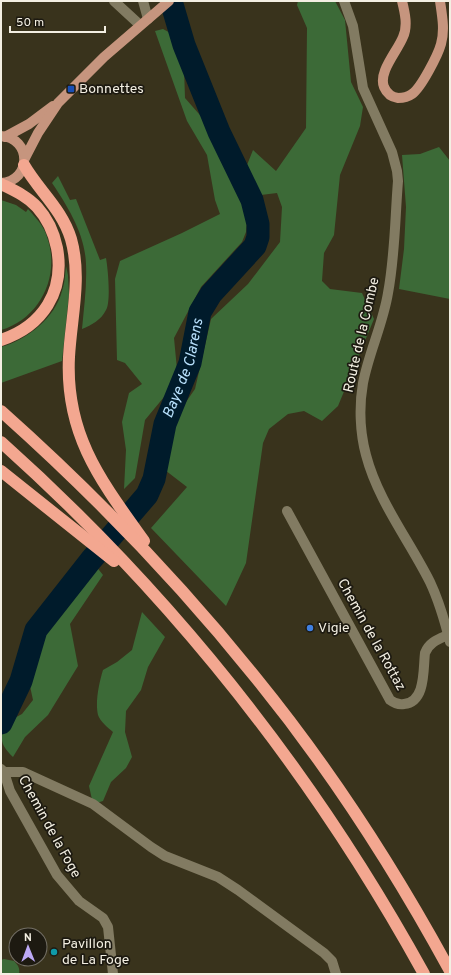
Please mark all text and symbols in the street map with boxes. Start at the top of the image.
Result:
scale bar [10,8,105,34]
text: 50 m [16,15,44,31]
place label: Bonnettes [79,81,144,98]
marker: Bonnettes [66,84,76,94]
street label: Route de la Combe [340,276,384,394]
water label: Baye de Clarens [159,317,208,421]
street label: Chemin de la Rottaz [333,576,409,694]
place label: Vigie [318,620,350,637]
marker: Vigie [305,623,315,633]
street label: Chemin de la Foge [14,773,84,881]
north arrow [8,927,48,967]
text: N [24,931,32,945]
place label: Pavillon de La Foge [62,936,129,969]
marker: Pavillon de La Foge [49,947,59,957]

